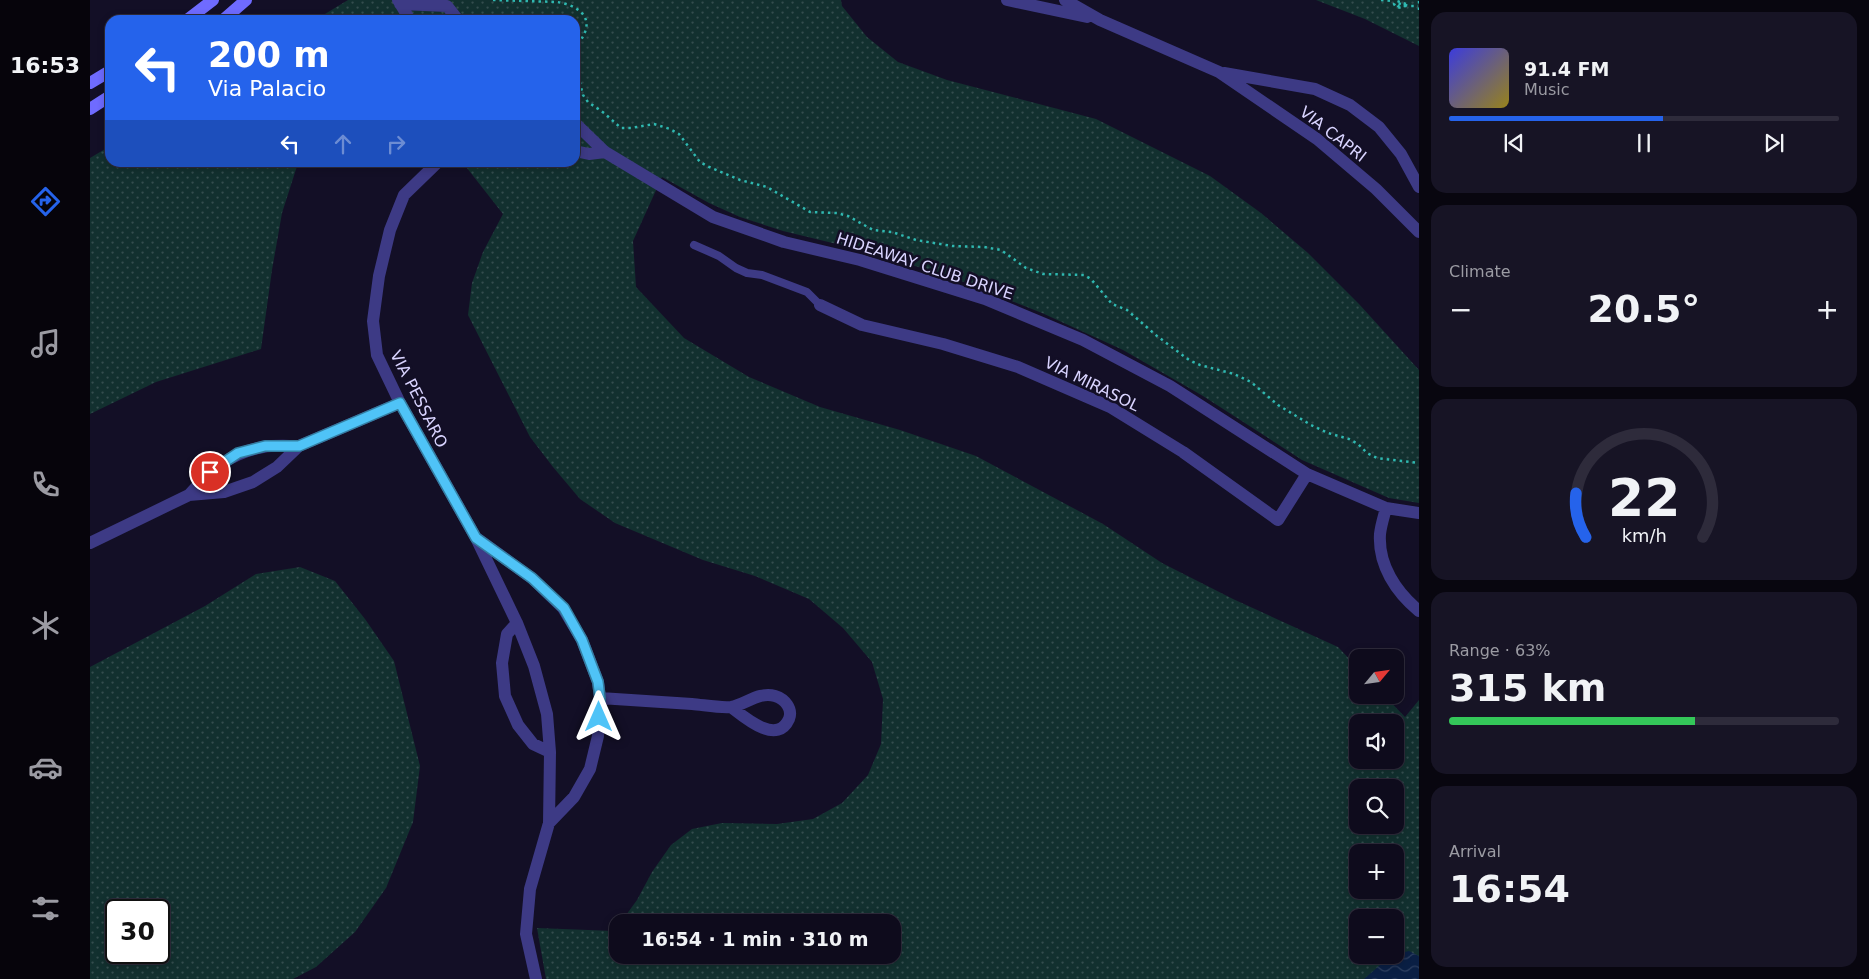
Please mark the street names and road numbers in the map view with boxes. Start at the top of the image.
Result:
street label: VIA CAPRI [1296,102,1370,166]
street label: HIDEAWAY CLUB DRIVE [834,228,1016,304]
street label: VIA PESSARO [386,347,452,451]
street label: VIA MIRASOL [1041,353,1143,415]

